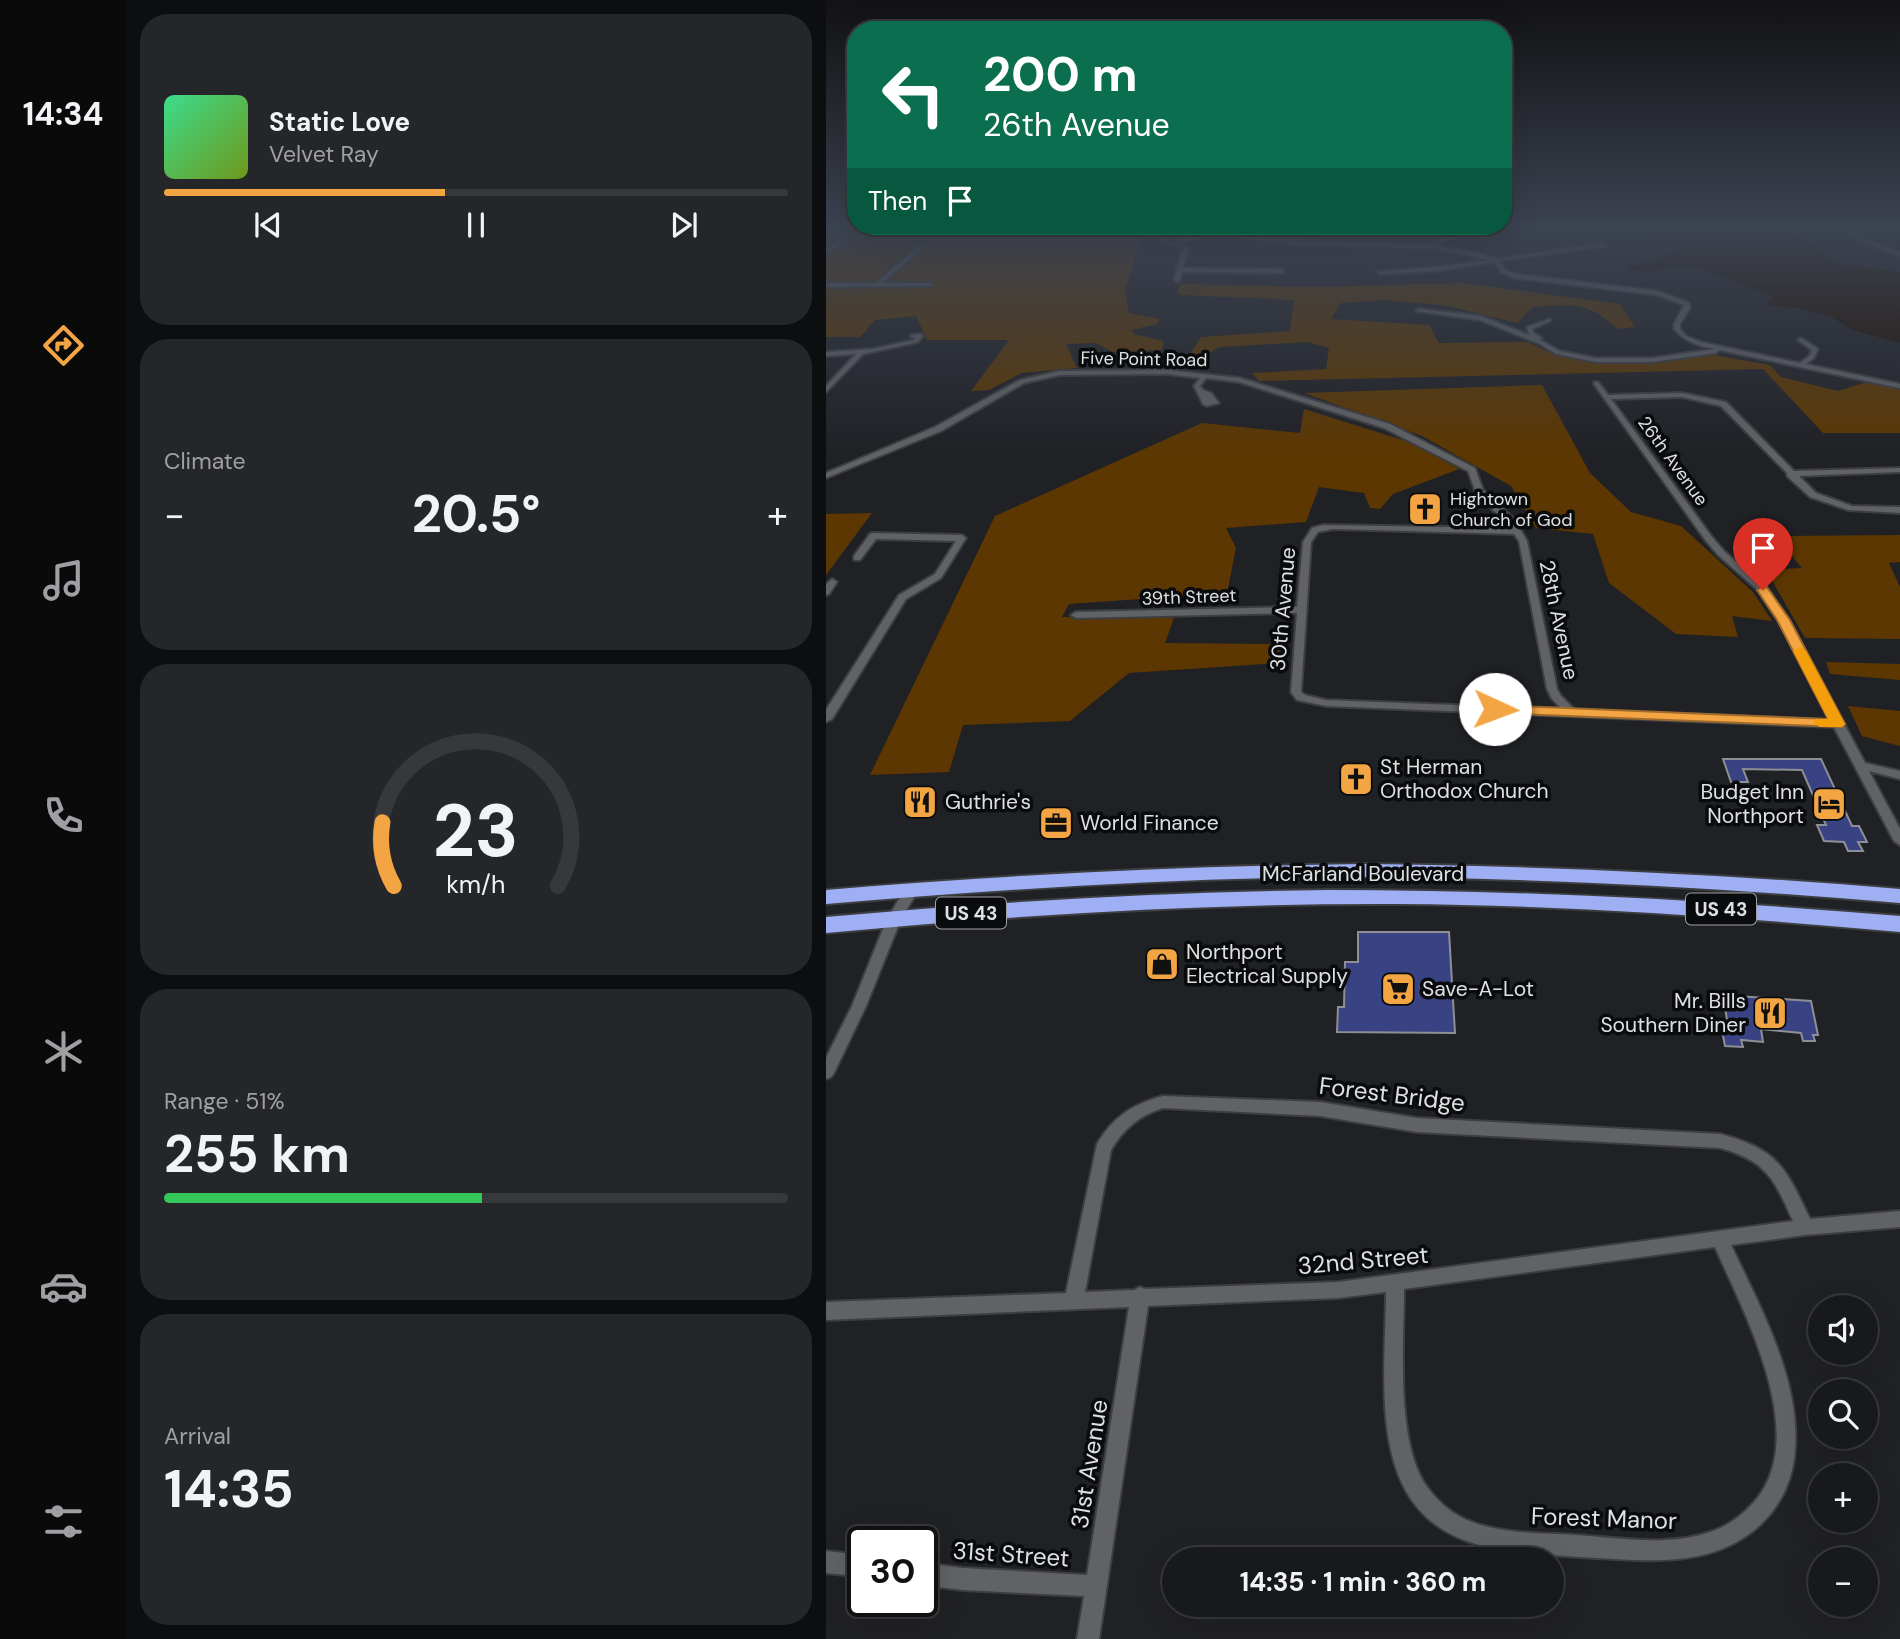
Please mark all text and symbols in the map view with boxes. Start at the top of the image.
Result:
text: 200 m [983,42,1138,106]
icon: left [868,49,959,140]
text: 14:34 [23,93,103,135]
text: 26th Avenue [983,104,1170,146]
text: Static Love [269,105,410,139]
text: Velvet Ray [269,139,379,169]
icon: arrive [941,182,979,220]
text: Then [868,184,927,218]
icon: previous [249,206,287,244]
icon: pause [457,206,495,244]
icon: next [665,206,703,244]
icon: directions [39,321,88,370]
street label: Five Point Road [1080,346,1208,372]
street label: 26th Avenue [1632,411,1714,511]
text: Climate [164,446,246,476]
text: 20.5° [412,480,540,548]
place label: Hightown Church of God [1450,487,1573,532]
text: − [164,490,185,540]
text: + [767,490,788,540]
church icon: Hightown Church of God [1406,490,1444,528]
pin [1733,518,1793,590]
icon: arrive [1744,529,1782,567]
street label: 30th Avenue [1264,546,1302,672]
icon: music [39,556,88,605]
street label: 28th Avenue [1533,558,1585,683]
street label: 39th Street [1141,583,1237,611]
position arrow [1458,672,1532,746]
place label: St Herman Orthodox Church [1380,753,1549,805]
church icon: St Herman Orthodox Church [1337,760,1375,798]
place label: Budget Inn Northport [1700,778,1804,830]
restaurant icon: Guthrie's [901,783,939,821]
text: 23 [433,784,519,879]
hotel icon: Budget Inn Northport [1810,785,1848,823]
place label: Guthrie's [945,788,1031,816]
icon: phone [39,791,88,840]
office icon: World Finance [1037,804,1075,842]
place label: World Finance [1080,809,1219,837]
street label: McFarland Boulevard [1262,860,1464,888]
text: km/h [446,867,506,900]
road number: US 43 [1686,894,1756,925]
road number: US 43 [936,897,1006,928]
place label: Northport Electrical Supply [1186,938,1348,990]
shop icon: Northport Electrical Supply [1143,945,1181,983]
supermarket icon: Save-A-Lot [1379,970,1417,1008]
place label: Save-A-Lot [1422,975,1534,1003]
place label: Mr. Bills Southern Diner [1600,987,1746,1039]
restaurant icon: Mr. Bills Southern Diner [1751,994,1789,1032]
icon: climate [39,1027,88,1076]
street label: Forest Bridge [1317,1070,1467,1118]
text: Range · 51% [164,1086,285,1116]
text: 255 km [164,1120,350,1188]
street label: 32nd Street [1296,1239,1430,1281]
icon: car [39,1262,88,1311]
map controls [1808,1295,1878,1617]
button: sound [1808,1295,1878,1365]
button: search [1808,1379,1878,1449]
street label: 31st Avenue [1064,1397,1114,1531]
text: Arrival [164,1421,231,1451]
text: 14:35 [164,1455,294,1523]
button: + [1808,1463,1878,1533]
icon: filters [39,1497,88,1546]
street label: Forest Manor [1530,1500,1678,1536]
speed limit sign: 30 [847,1526,938,1617]
street label: 31st Street [952,1534,1070,1574]
button: − [1808,1547,1878,1617]
text: 14:35 · 1 min · 360 m [1240,1565,1486,1599]

